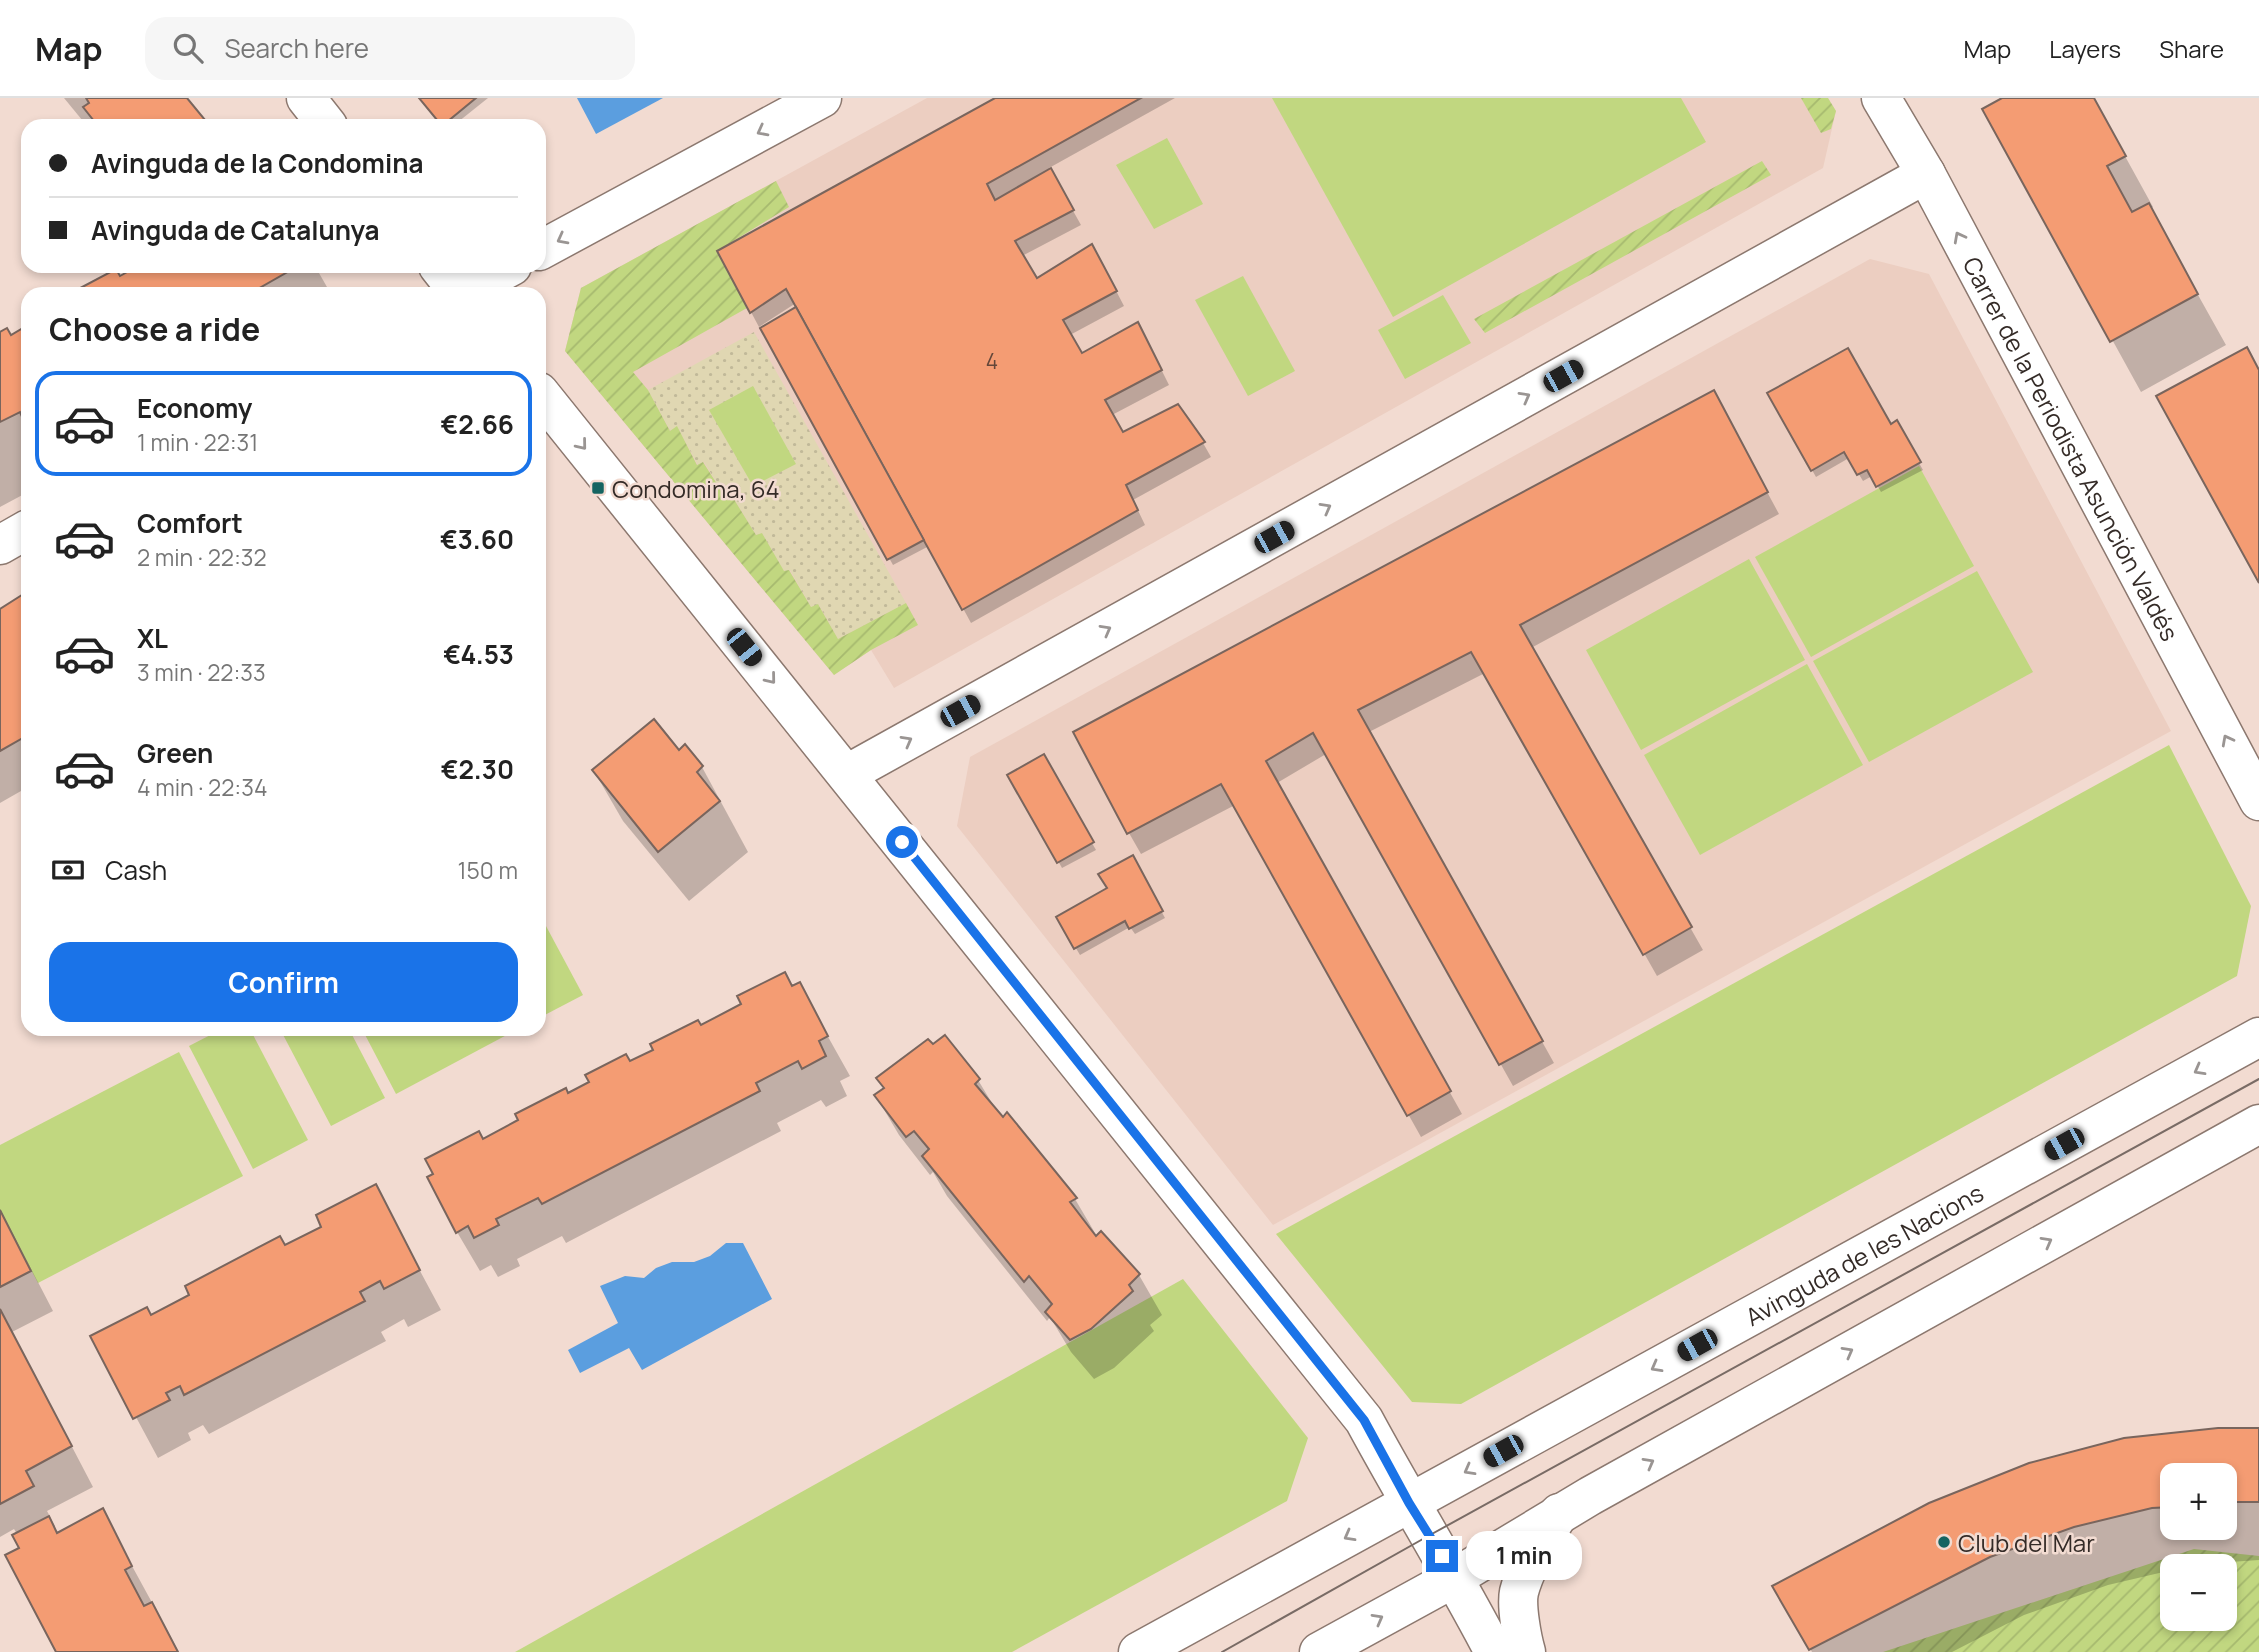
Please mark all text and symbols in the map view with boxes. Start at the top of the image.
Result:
search box [145,17,635,80]
text: Map [35,26,103,71]
icon: search [169,29,207,67]
text: Search here [225,30,369,66]
text: Map [1964,32,2011,65]
text: Layers [2049,32,2121,65]
text: Share [2159,32,2224,65]
one-way arrow [757,122,769,136]
text: Avinguda de la Condomina [91,145,424,181]
text: Avinguda de Catalunya [91,212,379,248]
one-way arrow [557,231,569,244]
one-way arrow [1954,232,1967,244]
street label: Carrer de la Periodista Asunción Valdés [1956,251,2187,646]
text: Choose a ride [49,307,260,351]
house number: 4 [986,347,998,375]
car [1540,357,1587,395]
text: Economy [137,390,252,426]
icon: car [53,392,116,455]
one-way arrow [1517,392,1530,405]
text: €2.66 [441,406,514,442]
text: 1 min · 22:31 [137,426,258,458]
one-way arrow [574,437,586,450]
place label: Condomina, 64 [612,472,780,505]
marker: Condomina, 64 [590,480,606,496]
one-way arrow [1319,503,1331,516]
text: Comfort [137,505,243,541]
icon: car [53,507,116,570]
car [1251,518,1298,556]
text: €3.60 [440,521,514,557]
text: 2 min · 22:32 [137,541,267,573]
text: XL [137,620,168,656]
icon: car [53,622,116,685]
car [723,624,766,670]
one-way arrow [1098,625,1111,638]
text: €4.53 [443,636,514,672]
text: 3 min · 22:33 [137,656,266,688]
one-way arrow [763,671,775,684]
car [937,692,984,730]
text: Green [137,735,213,771]
one-way arrow [2222,735,2235,748]
one-way arrow [900,736,912,749]
icon: car [53,737,116,800]
text: €2.30 [441,751,514,787]
text: 4 min · 22:34 [137,771,267,803]
route start [886,826,918,858]
icon: cash [49,851,87,889]
text: Cash [105,852,167,888]
text: 150 m [458,854,518,886]
button: Confirm [49,942,518,1022]
one-way arrow [2194,1062,2206,1075]
car [2041,1125,2088,1163]
street label: Avinguda de les Nacions [1739,1175,1989,1332]
one-way arrow [2040,1236,2052,1250]
car [1674,1326,1721,1364]
one-way arrow [1841,1347,1854,1360]
one-way arrow [1650,1359,1663,1373]
car [1480,1432,1527,1470]
one-way arrow [1642,1458,1655,1471]
one-way arrow [1464,1462,1477,1475]
map controls [2160,1463,2237,1631]
button: + [2160,1463,2237,1540]
place label: Club del Mar [1958,1526,2095,1559]
one-way arrow [1344,1528,1357,1541]
callout: 1 min [1466,1532,1582,1580]
marker: Club del Mar [1936,1534,1952,1550]
text: 1 min [1496,1539,1552,1571]
route end [1426,1540,1458,1572]
button: − [2160,1554,2237,1631]
one-way arrow [1371,1614,1384,1627]

